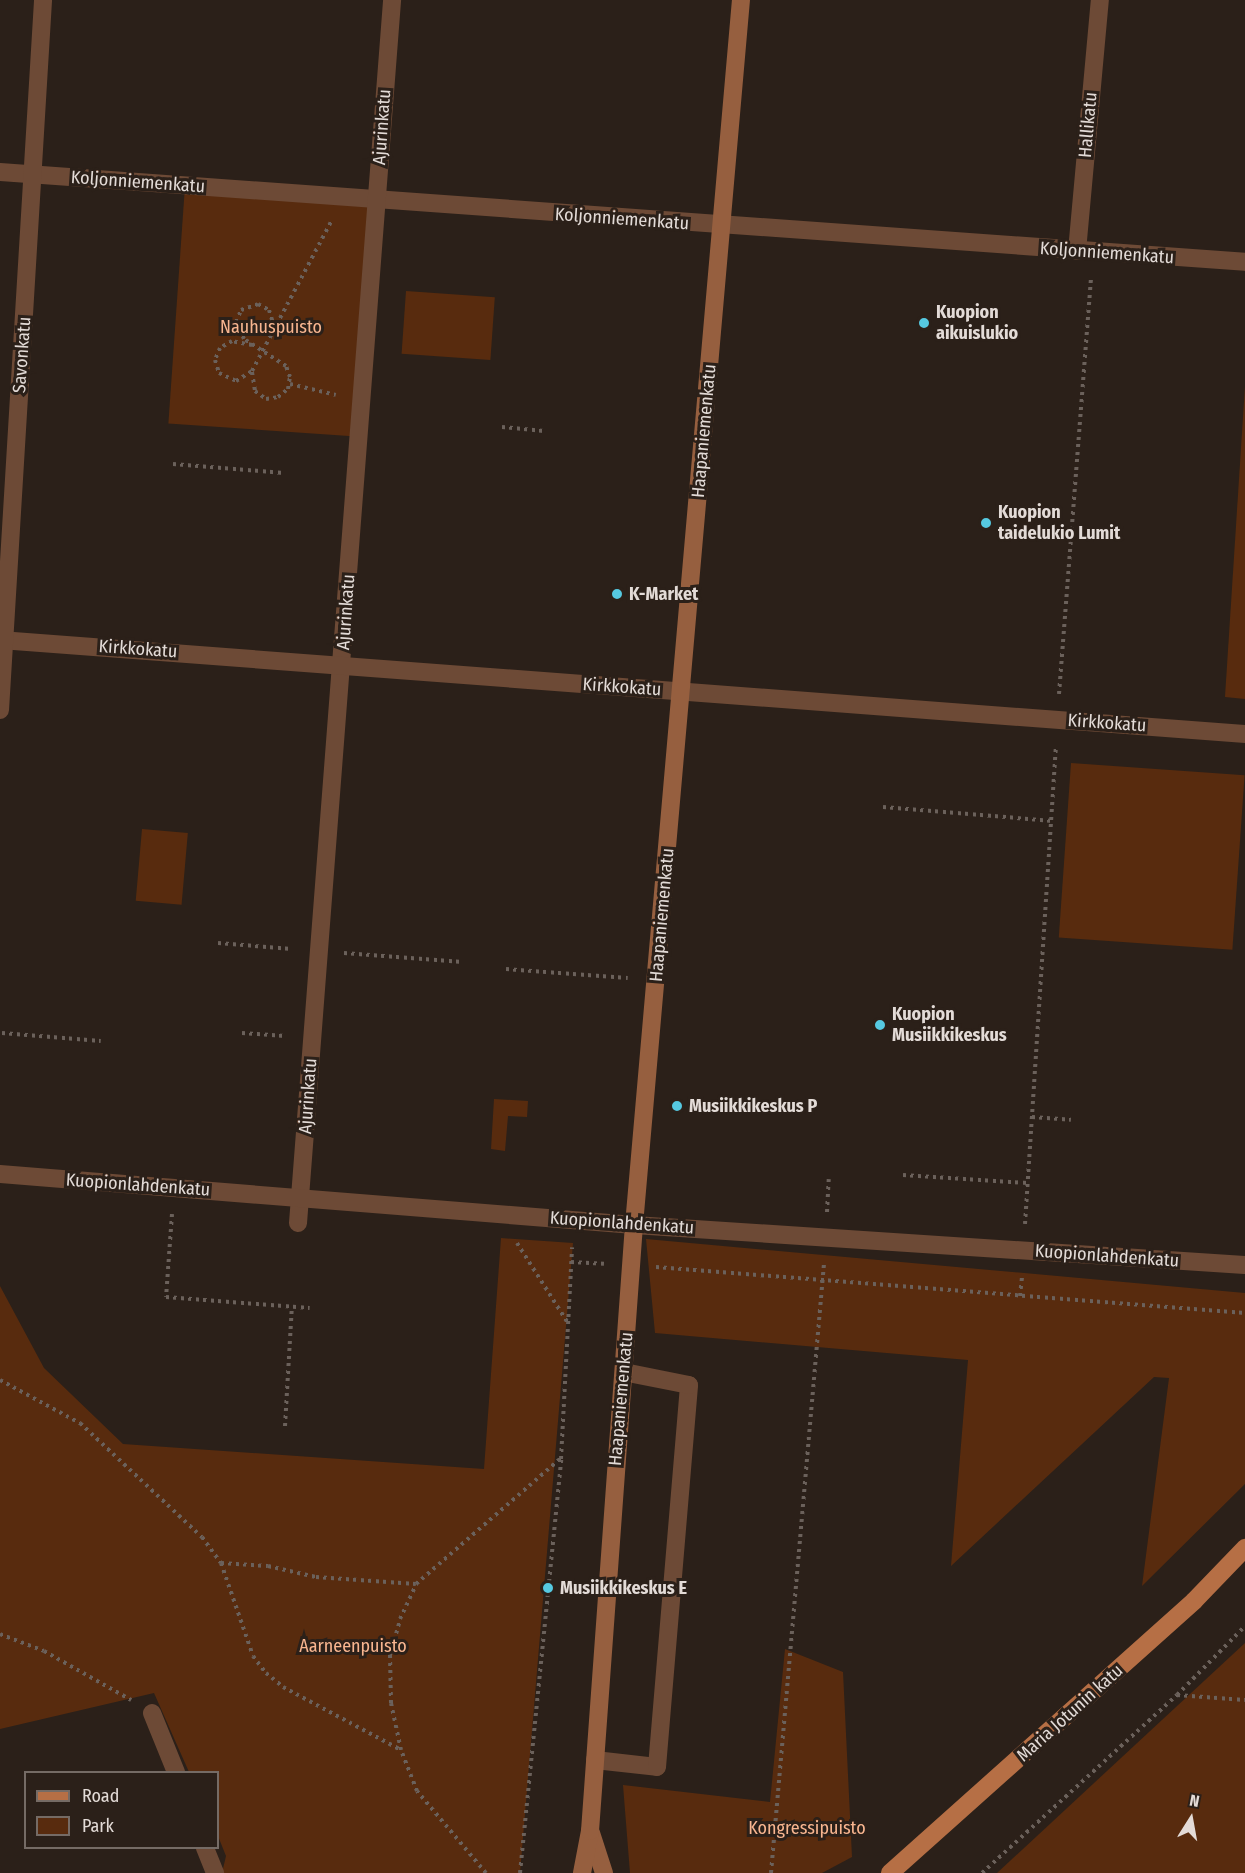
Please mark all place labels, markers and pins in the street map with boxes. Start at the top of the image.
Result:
place label: Kuopion aikuislukio [936,302,1018,344]
marker: Kuopion aikuislukio [917,316,931,330]
place label: Kuopion taidelukio Lumit [998,502,1120,544]
marker: Kuopion taidelukio Lumit [979,516,993,530]
place label: K-Market [629,583,698,605]
marker: K-Market [610,587,624,601]
place label: Kuopion Musiikkikeskus [892,1004,1007,1046]
marker: Kuopion Musiikkikeskus [873,1018,887,1032]
place label: Musiikkikeskus P [689,1095,817,1117]
marker: Musiikkikeskus P [670,1099,684,1113]
place label: Musiikkikeskus E [560,1577,687,1599]
marker: Musiikkikeskus E [541,1581,555,1595]

